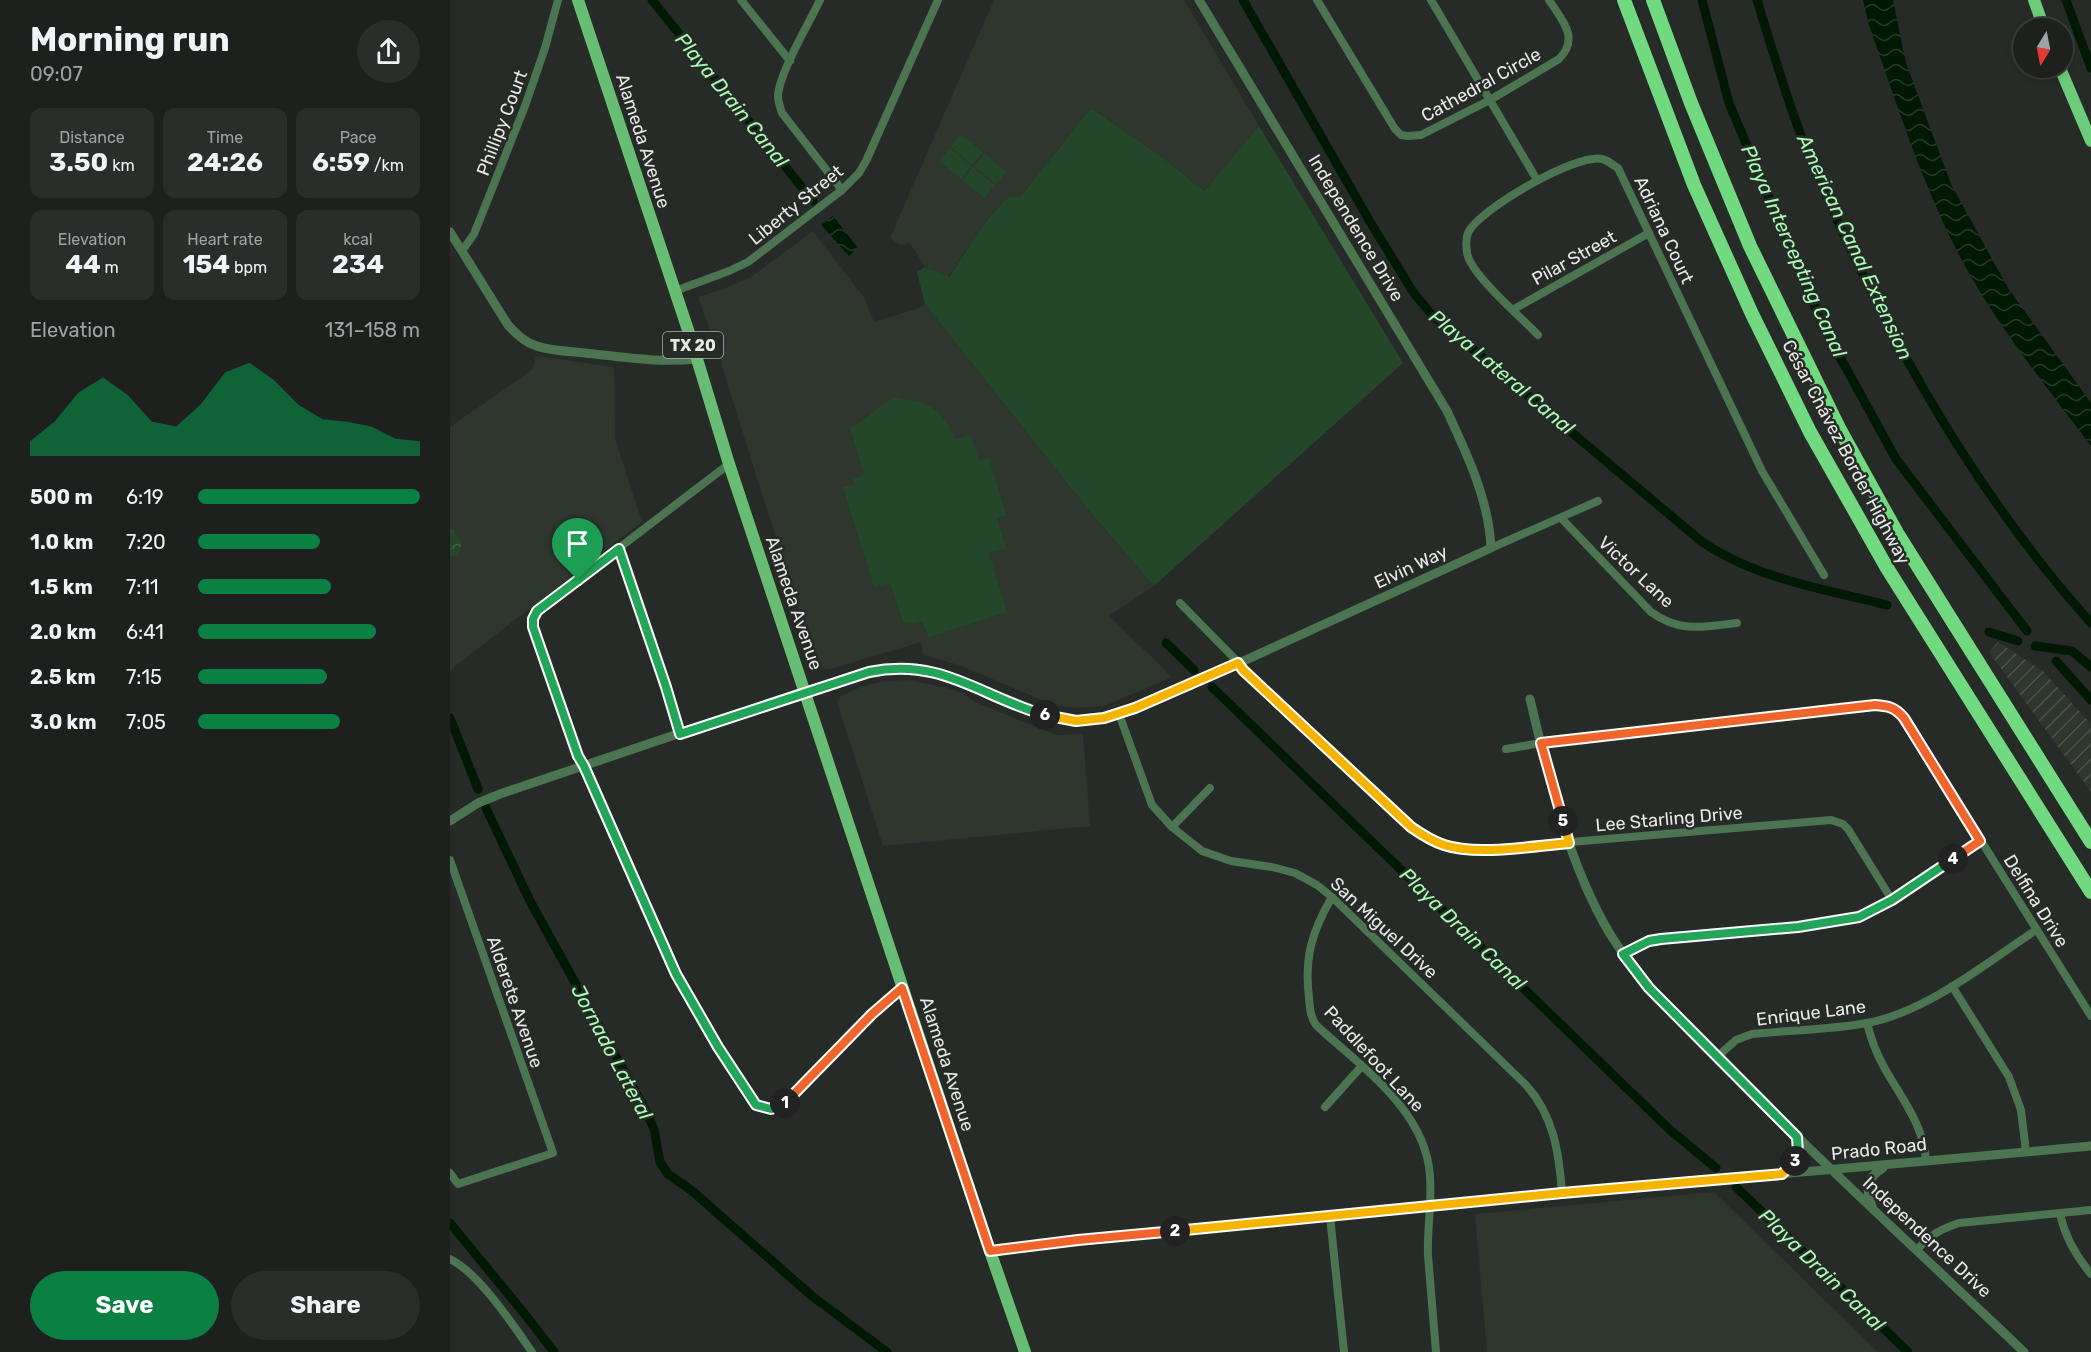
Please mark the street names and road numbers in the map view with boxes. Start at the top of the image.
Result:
street label: Cathedral Circle [1417,43,1545,127]
street label: Phillipy Court [472,67,532,179]
street label: Alameda Avenue [611,71,675,211]
street label: Independence Drive [1303,150,1409,306]
street label: Liberty Street [744,160,848,250]
street label: Adriana Court [1629,173,1699,287]
street label: Pilar Street [1528,226,1620,290]
road number: TX 20 [663,332,723,358]
street label: César Chávez Border Highway [1777,336,1915,568]
street label: Victor Lane [1594,531,1678,613]
street label: Alameda Avenue [761,533,827,673]
street label: Elvin Way [1371,540,1451,594]
street label: Lee Starling Drive [1595,802,1743,836]
street label: Delfina Drive [1999,851,2073,951]
street label: San Miguel Drive [1326,873,1442,983]
street label: Alderete Avenue [482,933,548,1071]
street label: Alameda Avenue [915,994,979,1134]
street label: Enrique Lane [1755,995,1867,1031]
street label: Paddlefoot Lane [1319,1001,1429,1117]
street label: Prado Road [1830,1133,1928,1165]
street label: Independence Drive [1858,1172,1996,1302]

